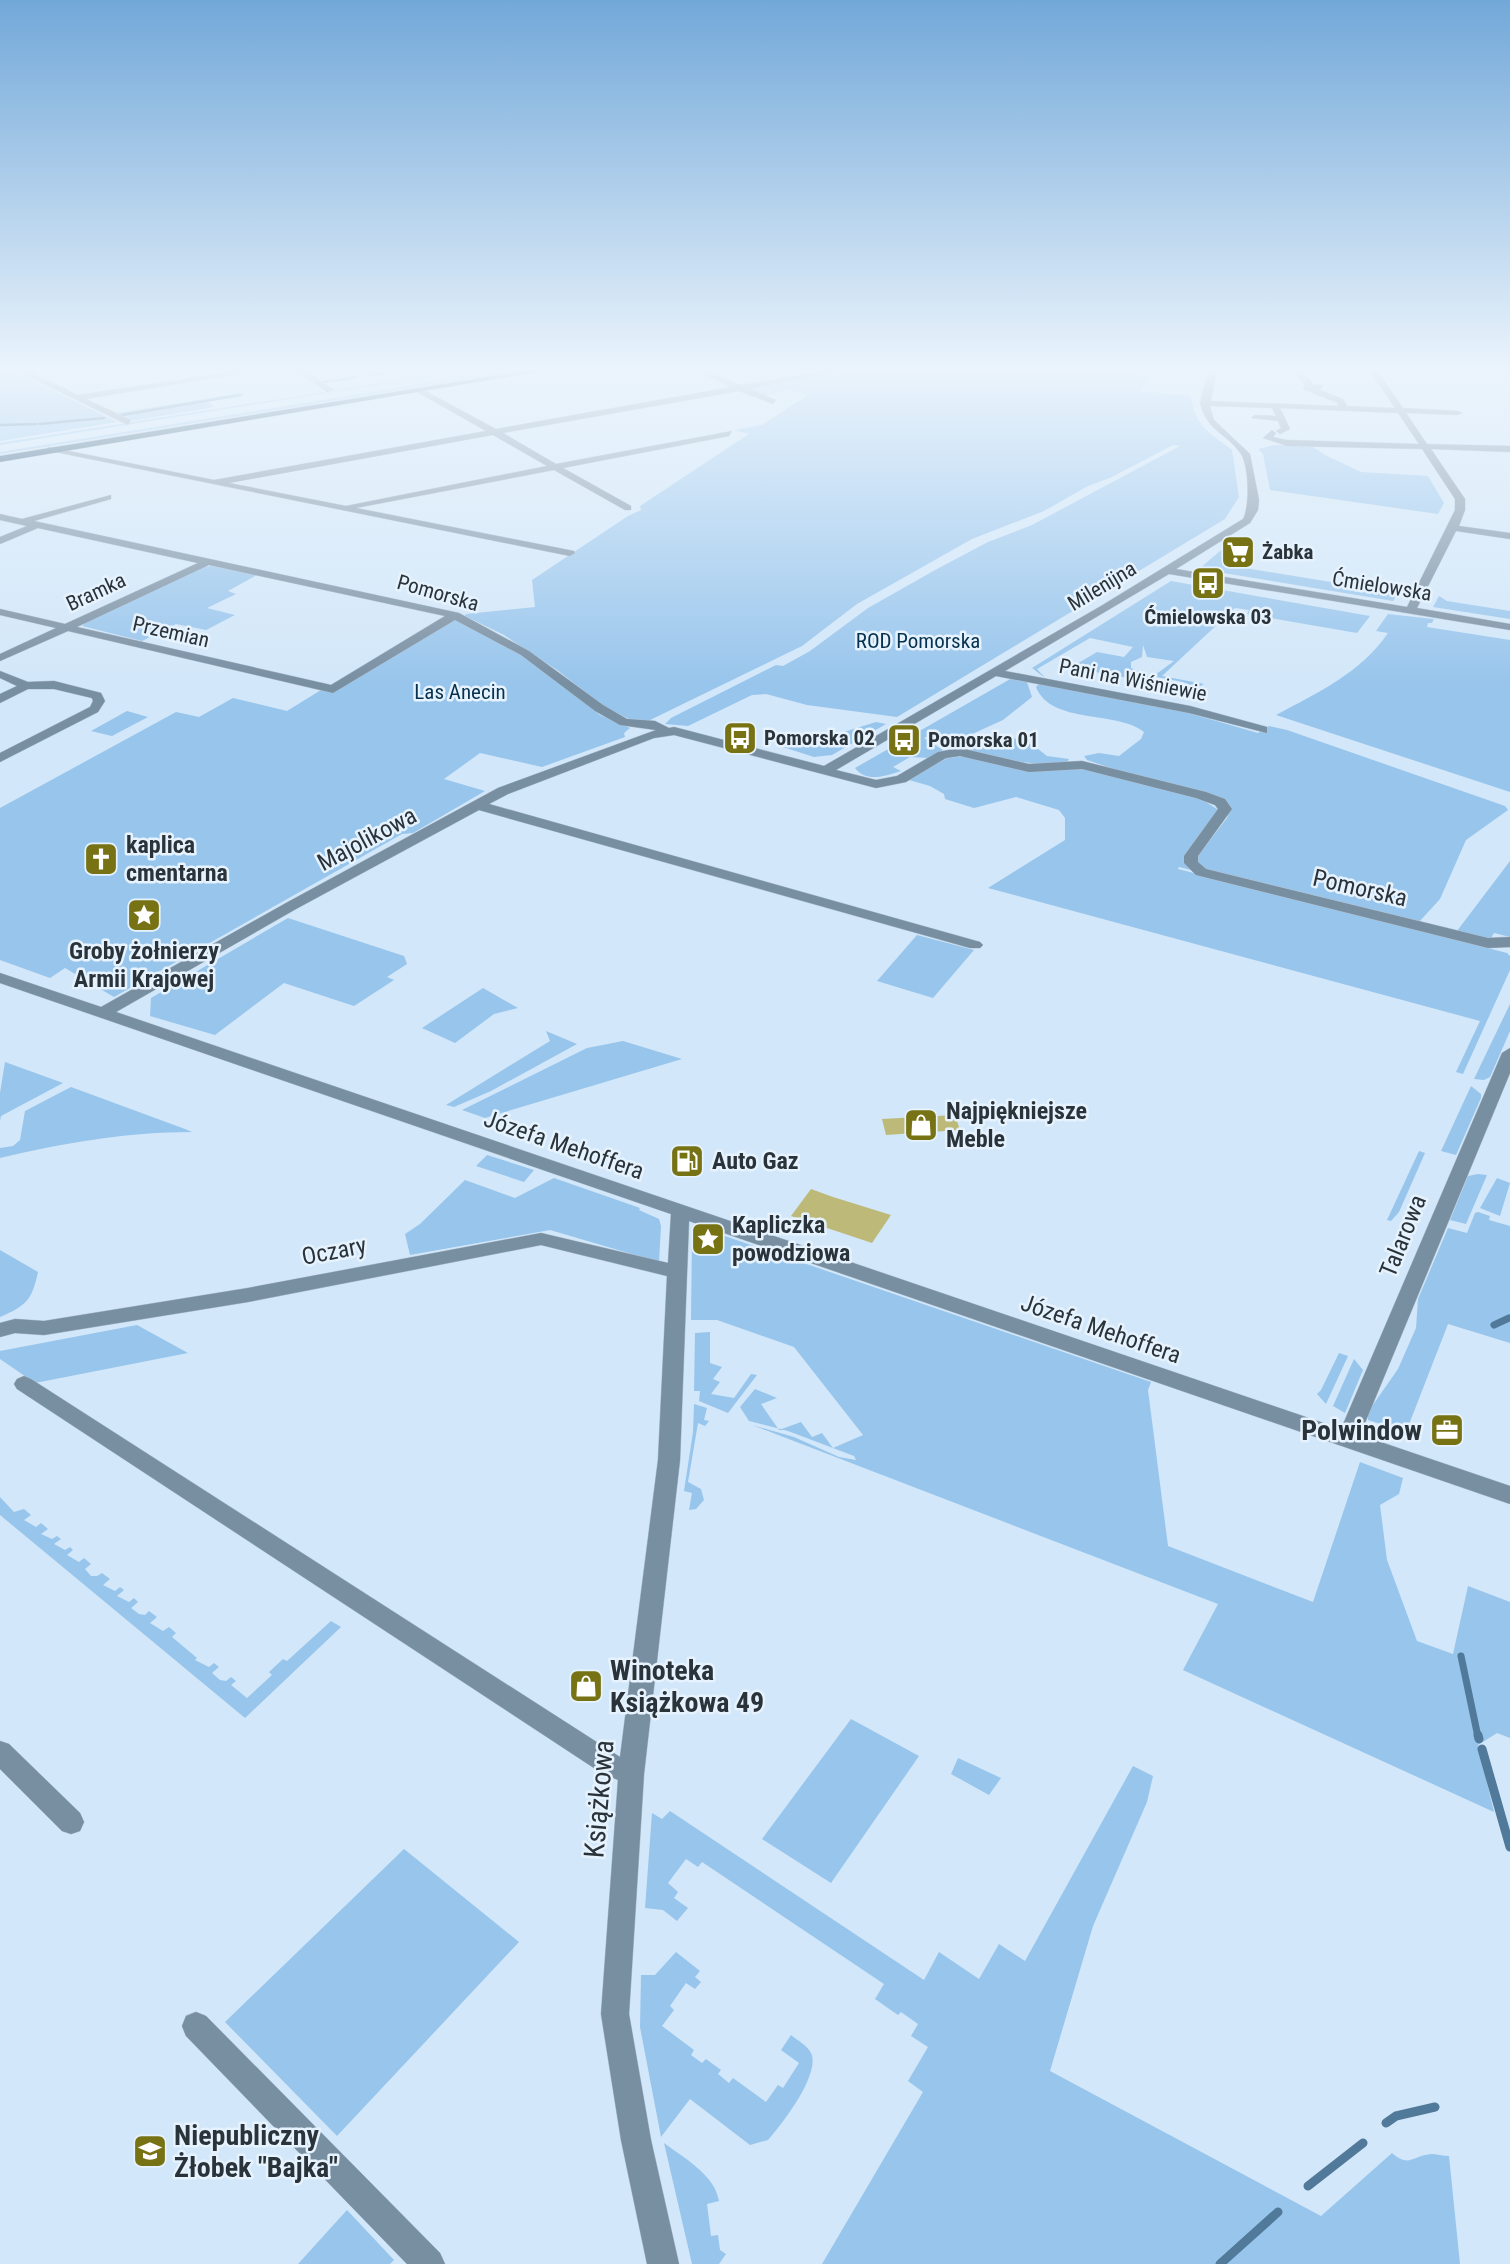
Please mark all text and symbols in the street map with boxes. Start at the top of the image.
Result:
supermarket icon: Żabka [1219,533,1257,571]
place label: Żabka [1262,540,1313,564]
street label: Milenijna [1064,556,1140,616]
bus stop icon: Ćmielowska 03 [1189,564,1227,602]
street label: Ćmielowska [1330,566,1434,606]
street label: Bramka [62,568,130,616]
street label: Pomorska [394,570,482,616]
place label: Ćmielowska 03 [1144,605,1272,629]
street label: Przemian [130,612,212,652]
park label: ROD Pomorska [856,629,980,653]
street label: Pani na Wiśniewie [1057,654,1209,706]
park label: Las Anecin [414,680,506,704]
bus stop icon: Pomorska 02 [721,719,759,757]
bus stop icon: Pomorska 01 [885,721,923,759]
place label: Pomorska 02 [764,726,875,750]
place label: Pomorska 01 [928,728,1039,752]
street label: Majolikowa [313,801,421,877]
place label: kaplica cmentarna [126,831,228,887]
church icon: kaplica cmentarna [82,840,120,878]
street label: Pomorska [1310,864,1410,912]
place icon: Groby żołnierzy Armii Krajowej [125,896,163,934]
place label: Groby żołnierzy Armii Krajowej [69,937,219,993]
place label: Najpiękniejsze Meble [946,1097,1087,1153]
street label: Józefa Mehoffera [480,1105,648,1185]
shop icon: Najpiękniejsze Meble [902,1106,940,1144]
fuel station icon: Auto Gaz [668,1142,706,1180]
place label: Auto Gaz [712,1147,799,1175]
street label: Talarowa [1374,1191,1432,1281]
place label: Kapliczka powodziowa [732,1211,850,1267]
place icon: Kapliczka powodziowa [689,1220,727,1258]
street label: Oczary [299,1231,369,1271]
street label: Józefa Mehoffera [1017,1289,1185,1369]
office icon: Polwindow [1428,1411,1466,1449]
place label: Polwindow [1301,1414,1422,1447]
place label: Winoteka Książkowa 49 [610,1654,764,1719]
shop icon: Winoteka Książkowa 49 [567,1667,605,1705]
street label: Książkowa [577,1739,621,1859]
place label: Niepubliczny Żłobek "Bajka" [174,2119,338,2184]
school or university icon: Niepubliczny Żłobek "Bajka" [131,2132,169,2170]

